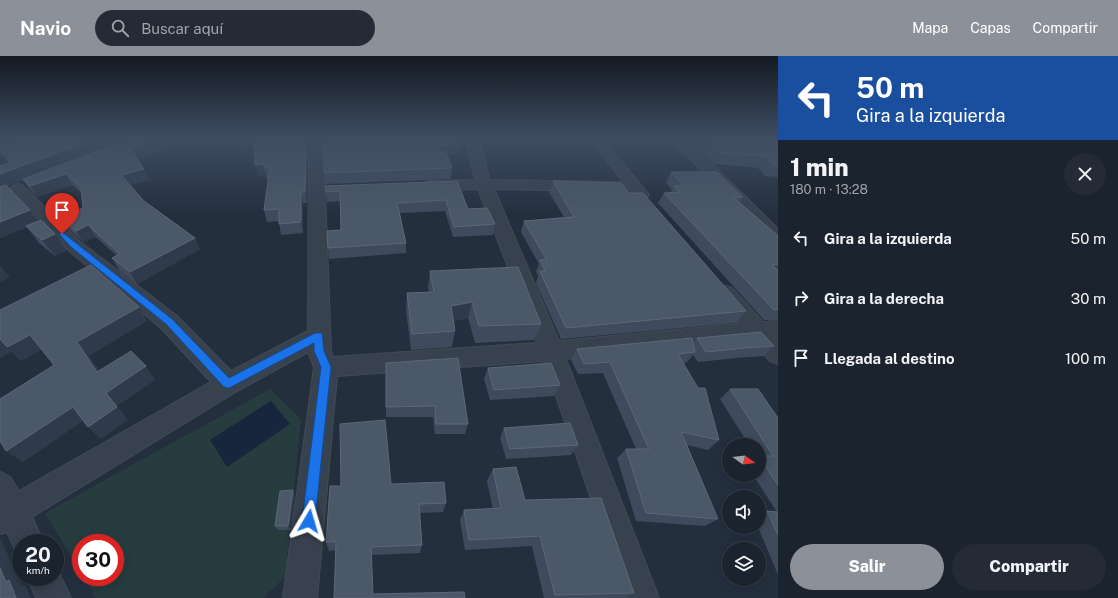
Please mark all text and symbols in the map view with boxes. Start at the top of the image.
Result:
search box [95,10,375,46]
text: Navio [20,17,71,39]
icon: search [109,17,131,39]
text: Buscar aquí [141,20,223,37]
text: Mapa [912,20,948,36]
text: Capas [970,20,1011,36]
text: Compartir [1033,20,1098,36]
text: 50 m [856,71,924,104]
icon: left [790,72,842,124]
text: Gira a la izquierda [856,105,1005,126]
text: 1 min [790,153,849,181]
button: close [1064,153,1106,195]
text: 180 m · 13:28 [790,182,868,197]
pin [45,193,79,234]
icon: arrive [51,199,73,221]
icon: left [790,227,812,249]
text: Gira a la izquierda [824,230,952,247]
text: 50 m [1071,230,1106,247]
icon: right [790,287,812,309]
text: Gira a la derecha [824,290,944,307]
text: 30 m [1071,290,1106,307]
icon: arrive [790,347,812,369]
text: Llegada al destino [824,350,955,367]
text: 100 m [1065,350,1106,367]
north arrow [722,438,766,482]
map controls [722,438,766,586]
button: sound [722,490,766,534]
position arrow [288,500,330,542]
speed limit sign: 30 [72,534,124,586]
button: layers [722,542,766,586]
text: 20 [25,543,51,567]
button: Salir [790,544,944,590]
button: Compartir [952,544,1106,590]
text: km/h [26,564,50,576]

